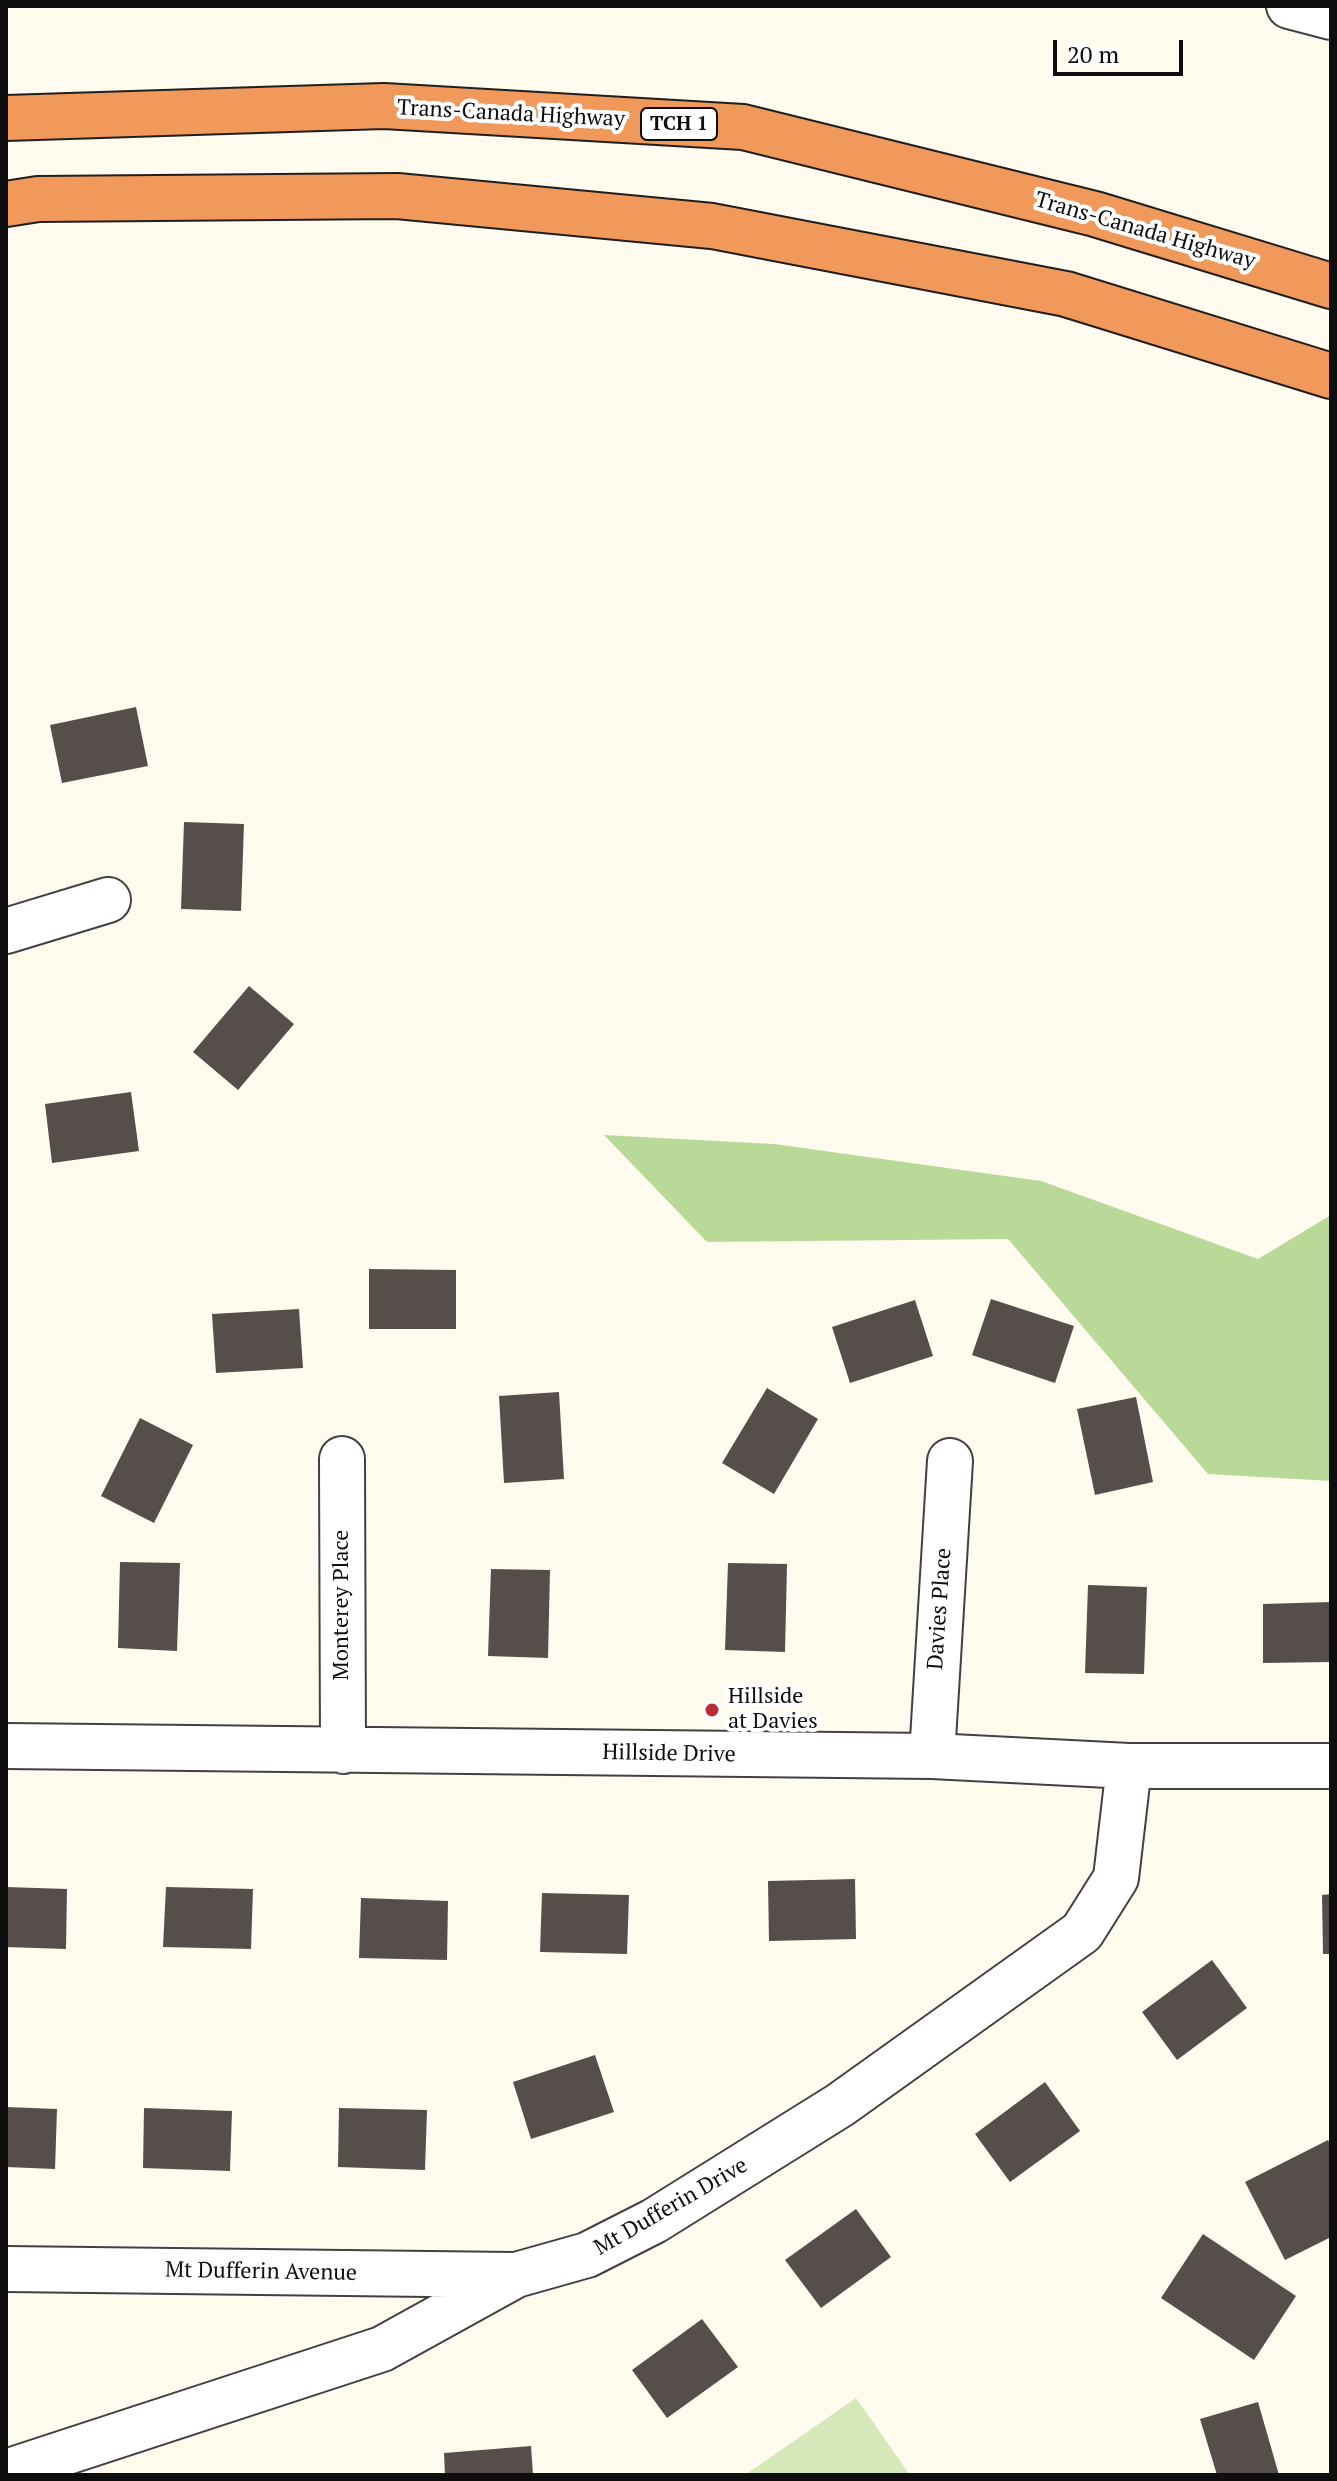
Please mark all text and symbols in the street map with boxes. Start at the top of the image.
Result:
scale bar [1057,24,1187,74]
text: 20 m [1067,38,1119,70]
street label: Trans-Canada Highway [396,95,626,133]
road number: TCH 1 [641,108,717,140]
street label: Trans-Canada Highway [1032,187,1258,275]
street label: Monterey Place [329,1530,355,1680]
street label: Davies Place [923,1547,957,1671]
place label: Hillside at Davies [728,1684,818,1736]
marker: Hillside at Davies [703,1701,721,1719]
street label: Hillside Drive [602,1740,736,1768]
street label: Mt Dufferin Drive [590,2152,752,2262]
street label: Mt Dufferin Avenue [165,2257,357,2287]

